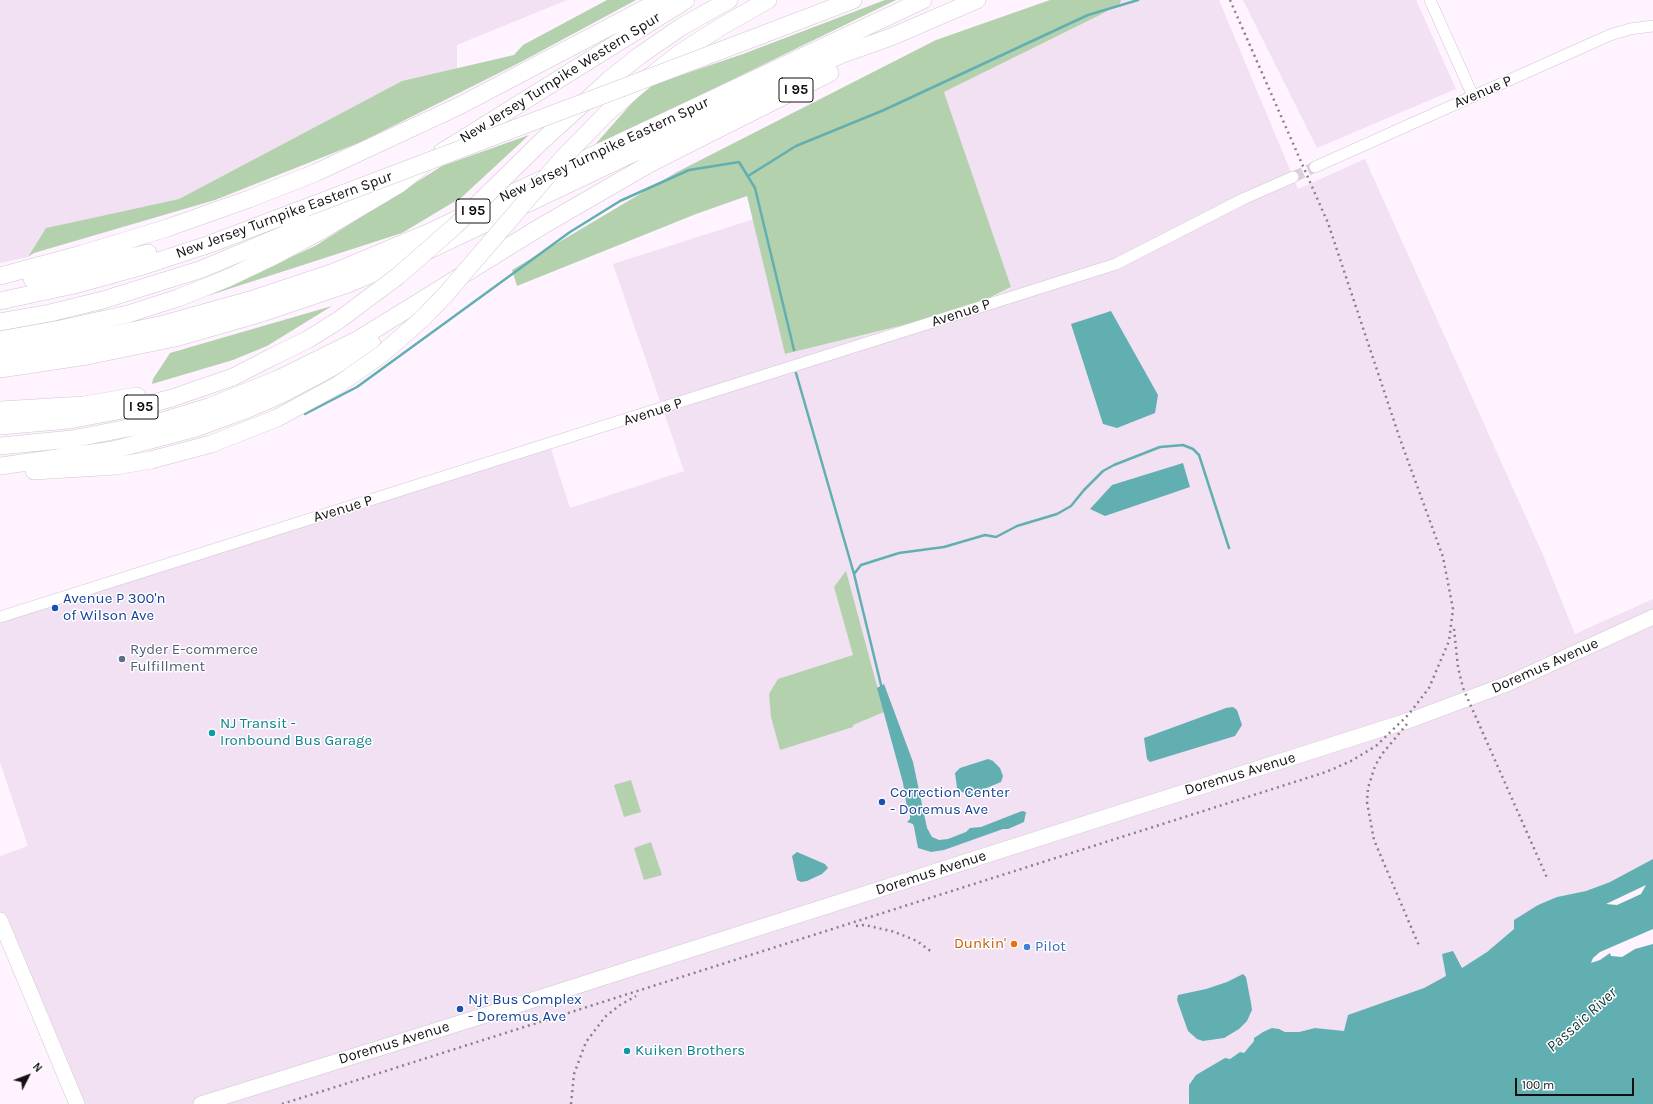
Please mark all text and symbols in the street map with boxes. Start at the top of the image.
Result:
street label: New Jersey Turnpike Western Spur [456,9,664,147]
street label: Avenue P [1451,72,1515,112]
road number: I 95 [779,78,813,102]
street label: New Jersey Turnpike Eastern Spur [496,93,712,207]
street label: New Jersey Turnpike Eastern Spur [173,167,395,263]
road number: I 95 [456,199,490,223]
street label: Avenue P [929,295,993,331]
street label: Avenue P [621,394,685,430]
road number: I 95 [124,395,158,419]
street label: Avenue P [311,491,375,527]
place label: Avenue P 300'n of Wilson Ave [63,590,166,625]
marker: Avenue P 300'n of Wilson Ave [50,603,60,613]
street label: Doremus Avenue [1489,634,1601,698]
place label: Ryder E-commerce Fulfillment [130,641,258,676]
marker: Ryder E-commerce Fulfillment [117,654,127,664]
place label: NJ Transit - Ironbound Bus Garage [220,715,372,750]
marker: NJ Transit - Ironbound Bus Garage [207,728,217,738]
street label: Doremus Avenue [1182,749,1298,799]
place label: Correction Center - Doremus Ave [890,784,1009,819]
marker: Correction Center - Doremus Ave [877,797,887,807]
street label: Doremus Avenue [873,847,989,899]
place label: Dunkin' [954,935,1006,953]
place label: Pilot [1035,938,1066,956]
marker: Dunkin' [1009,939,1019,949]
marker: Pilot [1022,942,1032,952]
water label: Passaic River [1543,984,1621,1056]
place label: Njt Bus Complex - Doremus Ave [468,991,582,1026]
marker: Njt Bus Complex - Doremus Ave [455,1004,465,1014]
street label: Doremus Avenue [336,1018,452,1068]
place label: Kuiken Brothers [635,1042,745,1060]
marker: Kuiken Brothers [622,1046,632,1056]
north arrow [8,1056,48,1096]
text: N [30,1060,45,1075]
scale bar [1517,1070,1636,1096]
text: 100 m [1522,1078,1554,1092]

